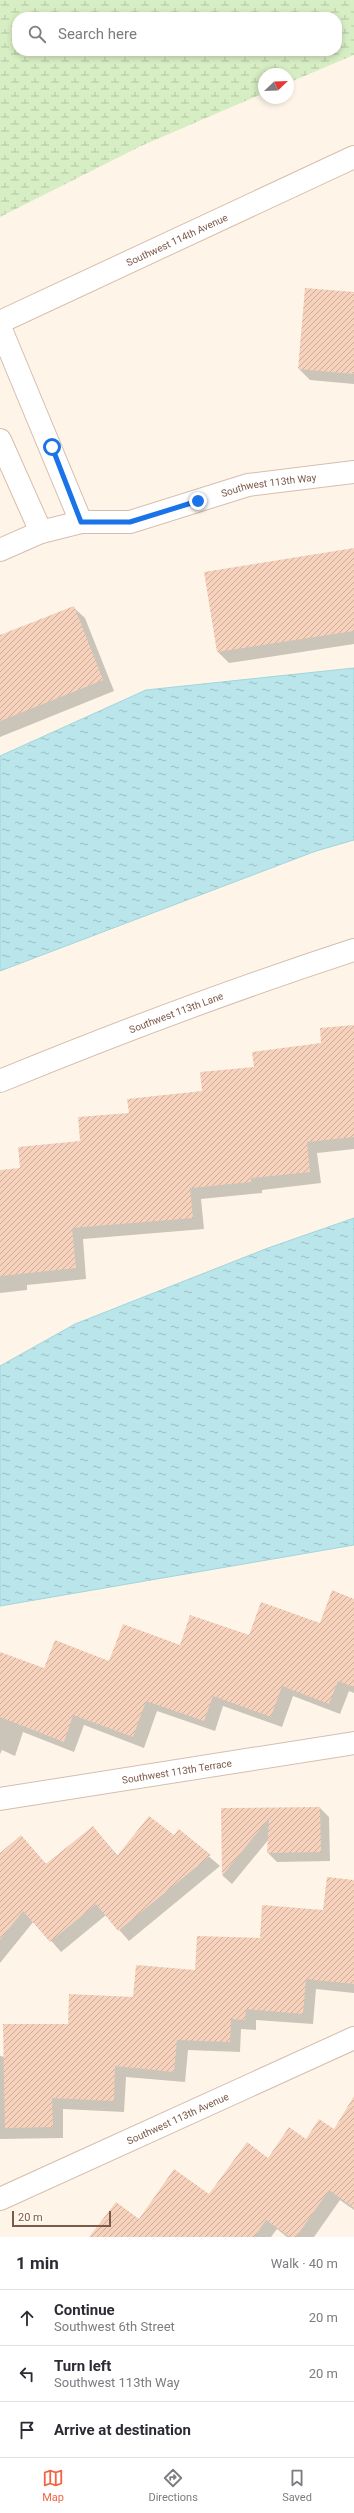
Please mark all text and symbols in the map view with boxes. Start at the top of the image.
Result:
search box [12,12,342,56]
icon: search [26,23,48,45]
text: Search here [58,25,137,43]
north arrow [258,68,294,104]
street label: Southwest 114th Avenue [125,212,229,268]
route start [43,438,61,456]
street label: Southwest 113th Way [220,472,317,499]
route end [189,492,207,510]
street label: Southwest 113th Lane [128,990,225,1035]
street label: Southwest 113th Terrace [121,1757,233,1786]
street label: Southwest 113th Avenue [125,2091,230,2147]
scale bar [12,2209,111,2228]
text: 20 m [18,2211,43,2224]
text: 1 min [16,2253,59,2273]
text: Walk · 40 m [271,2256,338,2271]
text: Continue [54,2301,115,2319]
icon: ahead [16,2307,38,2329]
text: 20 m [309,2310,338,2325]
text: Southwest 6th Street [54,2319,175,2334]
text: Turn left [54,2357,111,2375]
icon: left [16,2363,38,2385]
text: 20 m [309,2366,338,2381]
text: Southwest 113th Way [54,2375,180,2390]
icon: arrive [16,2419,38,2441]
text: Arrive at destination [54,2421,191,2439]
tab: Map [42,2467,64,2504]
tab: Directions [148,2467,198,2504]
tab: Saved [282,2467,312,2504]

